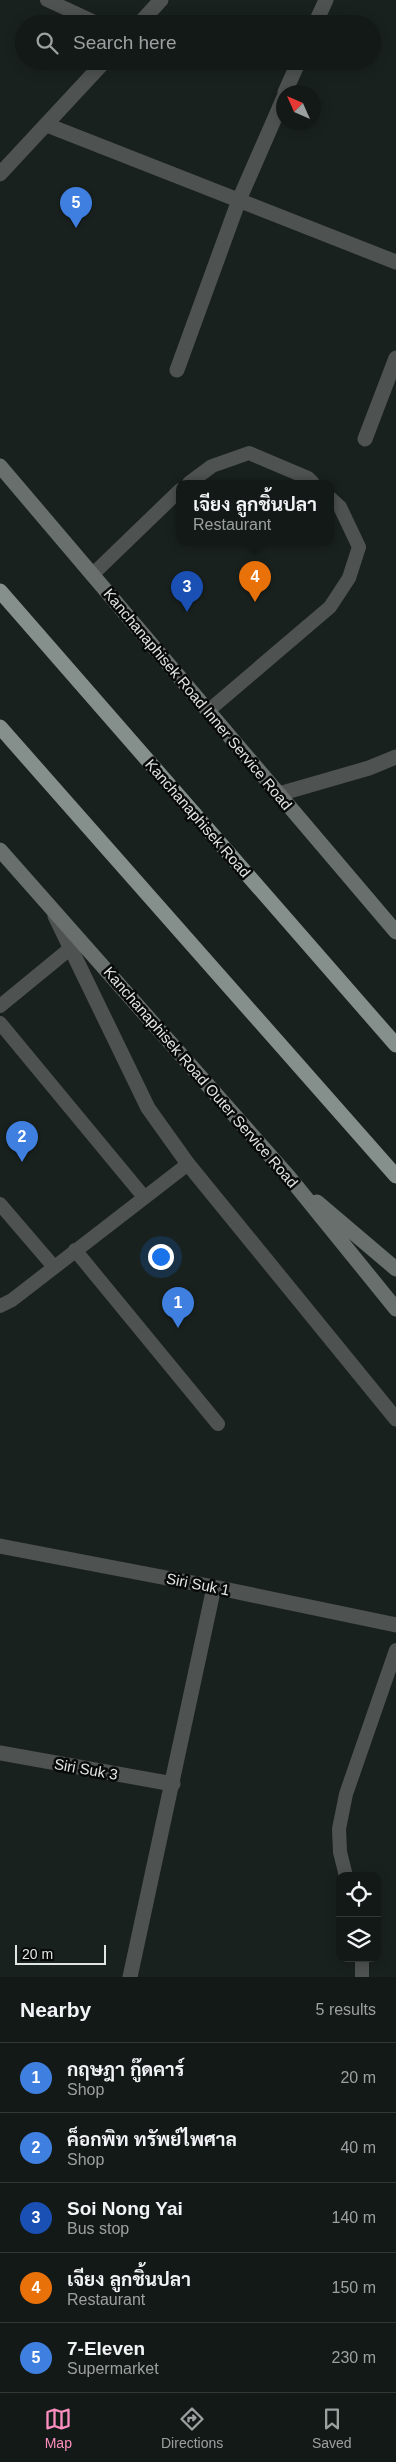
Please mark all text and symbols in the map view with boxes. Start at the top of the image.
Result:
search box [15,15,381,70]
icon: search [33,29,61,57]
text: Search here [73,32,177,53]
north arrow [276,85,321,130]
pin: 5 [60,187,92,228]
popup [176,480,334,545]
text: เจียง ลูกชิ้นปลา [193,494,317,515]
text: Restaurant [193,516,271,533]
pin: 4 [239,561,271,602]
pin: 3 [171,571,203,612]
street label: Kanchanaphisek Road Inner Service Road [100,585,296,813]
street label: Kanchanaphisek Road [142,755,254,881]
street label: Kanchanaphisek Road Outer Service Road [100,963,302,1191]
pin: 2 [6,1121,38,1162]
your location [148,1244,174,1270]
pin: 1 [162,1287,194,1328]
street label: Siri Suk 1 [165,1570,231,1598]
street label: Siri Suk 3 [53,1755,119,1783]
map controls [336,1872,381,1962]
button: locate [336,1872,381,1917]
button: layers [336,1917,381,1962]
scale bar [15,1942,106,1965]
text: 20 m [22,1946,53,1962]
text: Nearby [20,1998,91,2021]
text: 5 results [316,2001,376,2018]
text: กฤษฎา กู๊ดคาร์ [67,2059,184,2080]
text: 1 [32,2069,40,2086]
text: 20 m [340,2069,376,2086]
text: Shop [67,2081,104,2098]
text: ค็อกพิท ทรัพย์ไพศาล [67,2129,237,2150]
text: 2 [32,2139,40,2156]
text: 40 m [340,2139,376,2156]
text: Shop [67,2151,104,2168]
text: Soi Nong Yai [67,2198,183,2219]
text: 3 [32,2209,40,2226]
text: 140 m [332,2209,376,2226]
text: Bus stop [67,2220,129,2237]
text: เจียง ลูกชิ้นปลา [67,2269,191,2290]
text: 4 [32,2279,40,2296]
text: 150 m [332,2279,376,2296]
text: Restaurant [67,2291,145,2308]
text: 7-Eleven [67,2338,145,2359]
text: 5 [32,2349,40,2366]
text: 230 m [332,2349,376,2366]
text: Supermarket [67,2360,159,2377]
tab: Map [44,2405,72,2451]
tab: Directions [161,2405,223,2451]
tab: Saved [312,2405,352,2451]

